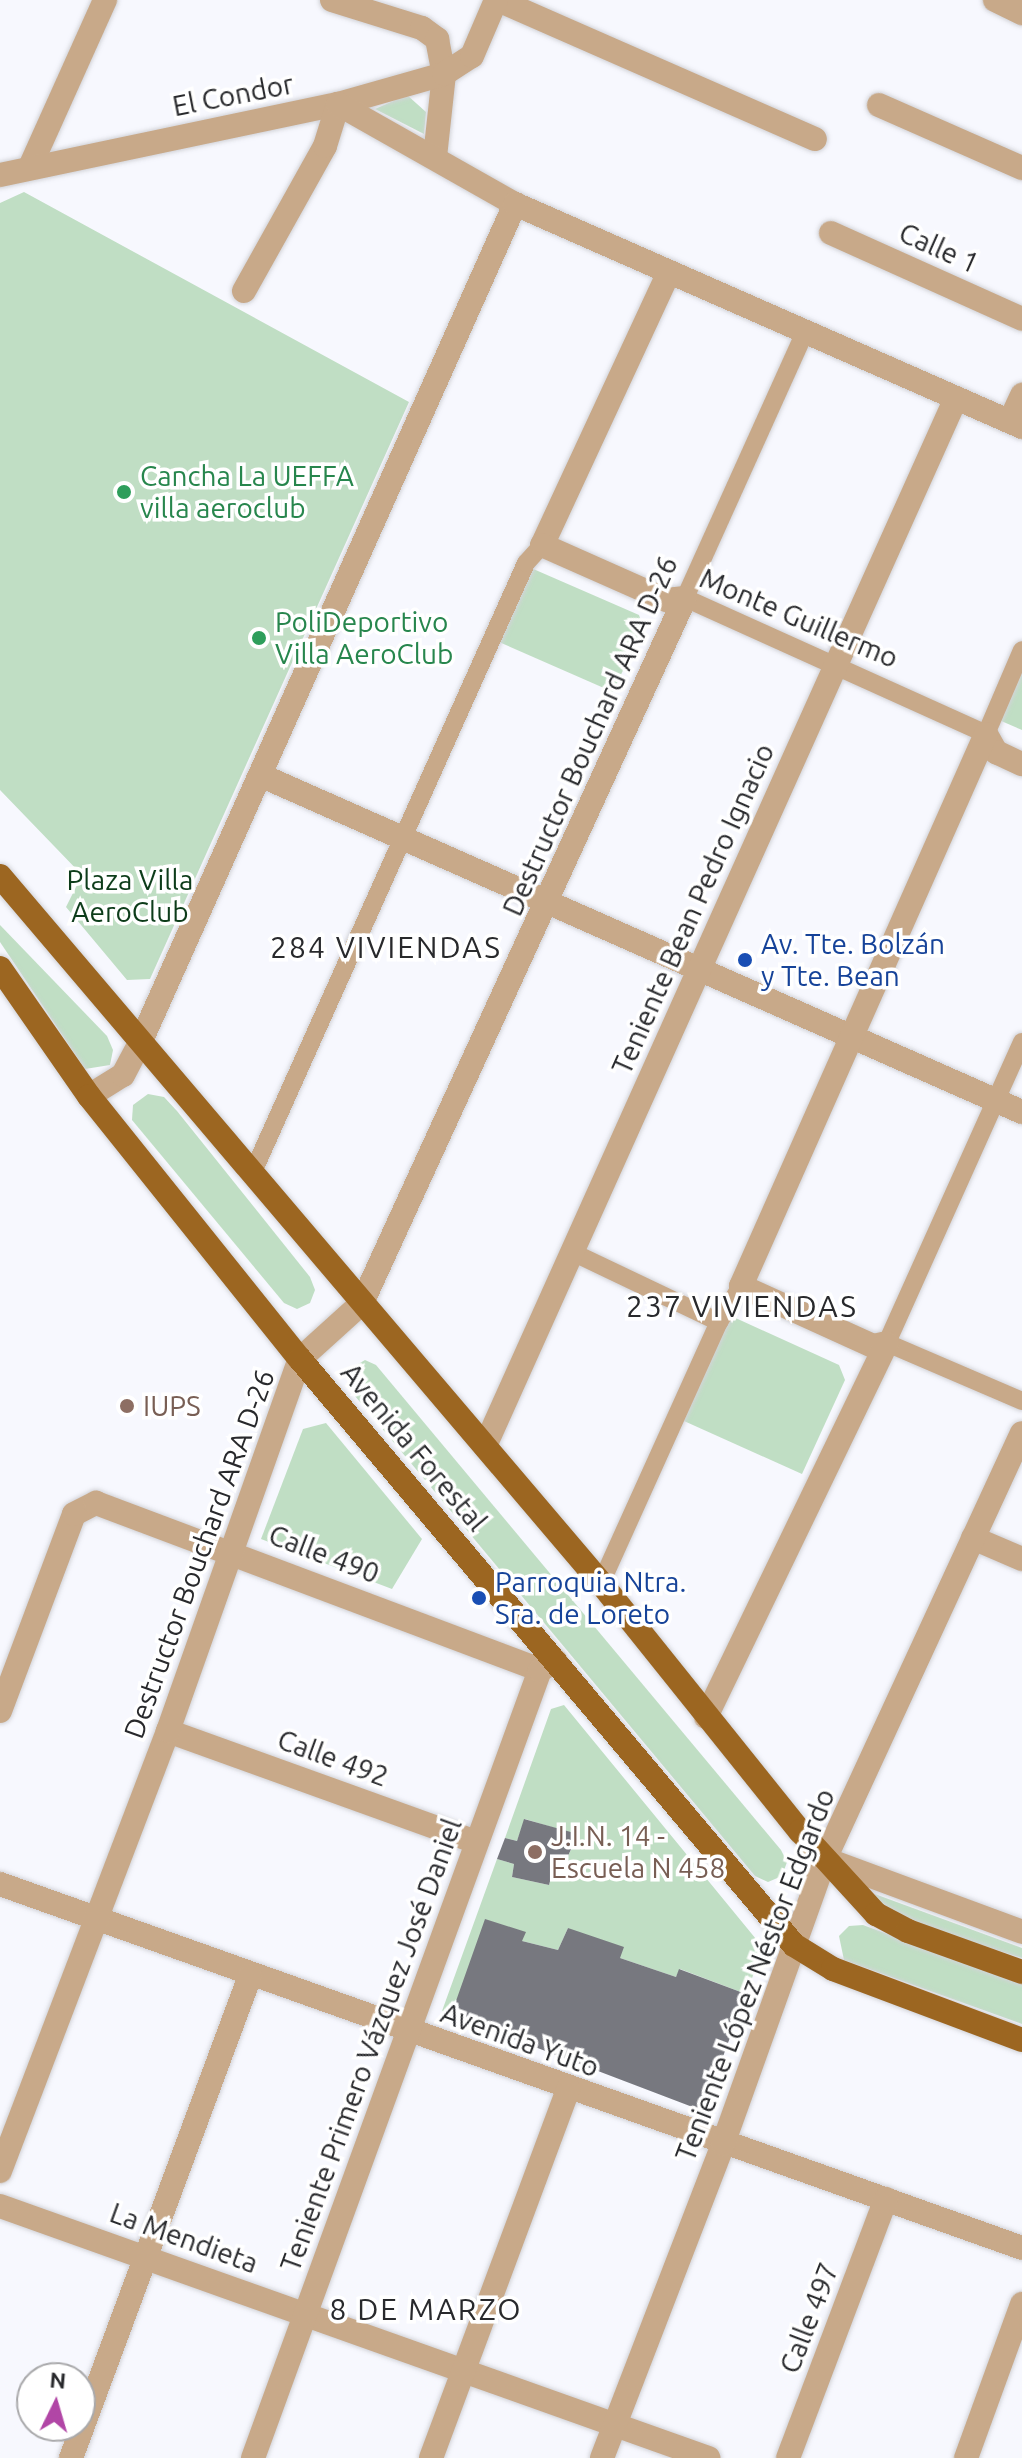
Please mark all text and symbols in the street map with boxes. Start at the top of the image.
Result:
street label: El Condor [170,67,296,123]
street label: Calle 1 [894,216,984,280]
place label: Cancha La UEFFA villa aeroclub [140,459,354,525]
marker: Cancha La UEFFA villa aeroclub [115,483,133,501]
street label: Destructor Bouchard ARA D-26 [495,551,685,921]
street label: Monte Guillermo [695,561,903,675]
place label: PoliDeportivo Villa AeroClub [275,605,453,671]
marker: PoliDeportivo Villa AeroClub [250,629,268,647]
street label: Teniente Bean Pedro Ignacio [605,739,781,1079]
park label: Plaza Villa AeroClub [67,863,193,929]
place label: Av. Tte. Bolzán y Tte. Bean [761,927,945,993]
district label: 284 VIVIENDAS [270,929,502,965]
marker: Av. Tte. Bolzán y Tte. Bean [736,951,754,969]
district label: 237 VIVIENDAS [626,1288,858,1324]
street label: Avenida Forestal [334,1356,494,1538]
street label: Destructor Bouchard ARA D-26 [117,1365,281,1743]
place label: IUPS [143,1389,201,1423]
marker: IUPS [118,1397,136,1415]
street label: Calle 490 [264,1518,384,1590]
place label: Parroquia Ntra. Sra. de Loreto [495,1565,686,1631]
marker: Parroquia Ntra. Sra. de Loreto [470,1589,488,1607]
street label: Calle 492 [273,1722,393,1794]
street label: Teniente López Néstor Edgardo [668,1784,842,2166]
street label: Teniente Primero Vázquez José Daniel [273,1814,469,2276]
place label: J.I.N. 14 - Escuela N 458 [551,1819,725,1885]
marker: J.I.N. 14 - Escuela N 458 [526,1843,544,1861]
street label: Avenida Yuto [436,1996,604,2084]
street label: La Mendieta [106,2196,262,2280]
street label: Calle 497 [773,2258,845,2378]
district label: 8 DE MARZO [329,2291,523,2327]
north arrow [16,2362,96,2442]
text: N [49,2366,67,2393]

